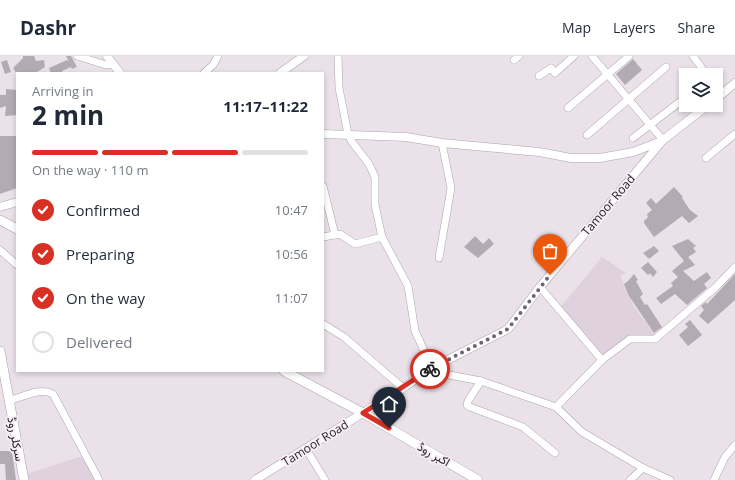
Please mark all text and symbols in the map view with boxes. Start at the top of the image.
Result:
text: Dashr [20,15,76,41]
text: Map [562,18,591,37]
text: Layers [613,18,655,37]
text: Share [677,18,715,37]
map controls [679,68,723,112]
button: layers [679,68,723,112]
text: Arriving in [32,82,94,100]
text: 11:17–11:22 [223,96,308,116]
text: 2 min [32,97,104,133]
text: On the way · 110 m [32,161,148,179]
street label: Tamoor Road [577,171,639,239]
icon: check [32,199,54,221]
text: Confirmed [66,200,140,220]
text: 10:47 [275,201,308,219]
pin [533,234,567,275]
icon: bag [539,240,561,262]
icon: check [32,243,54,265]
text: Preparing [66,244,134,264]
text: 10:56 [275,245,308,263]
icon: check [32,287,54,309]
text: On the way [66,288,145,308]
text: 11:07 [275,289,308,307]
text: Delivered [66,332,133,352]
courier [410,349,450,389]
icon: bike [419,358,441,380]
pin [372,387,406,428]
icon: home [378,393,400,415]
street label: سرکلر روڈ [3,415,29,463]
street label: Tamoor Road [278,416,352,470]
street label: اکبر روڈ [415,438,453,470]

